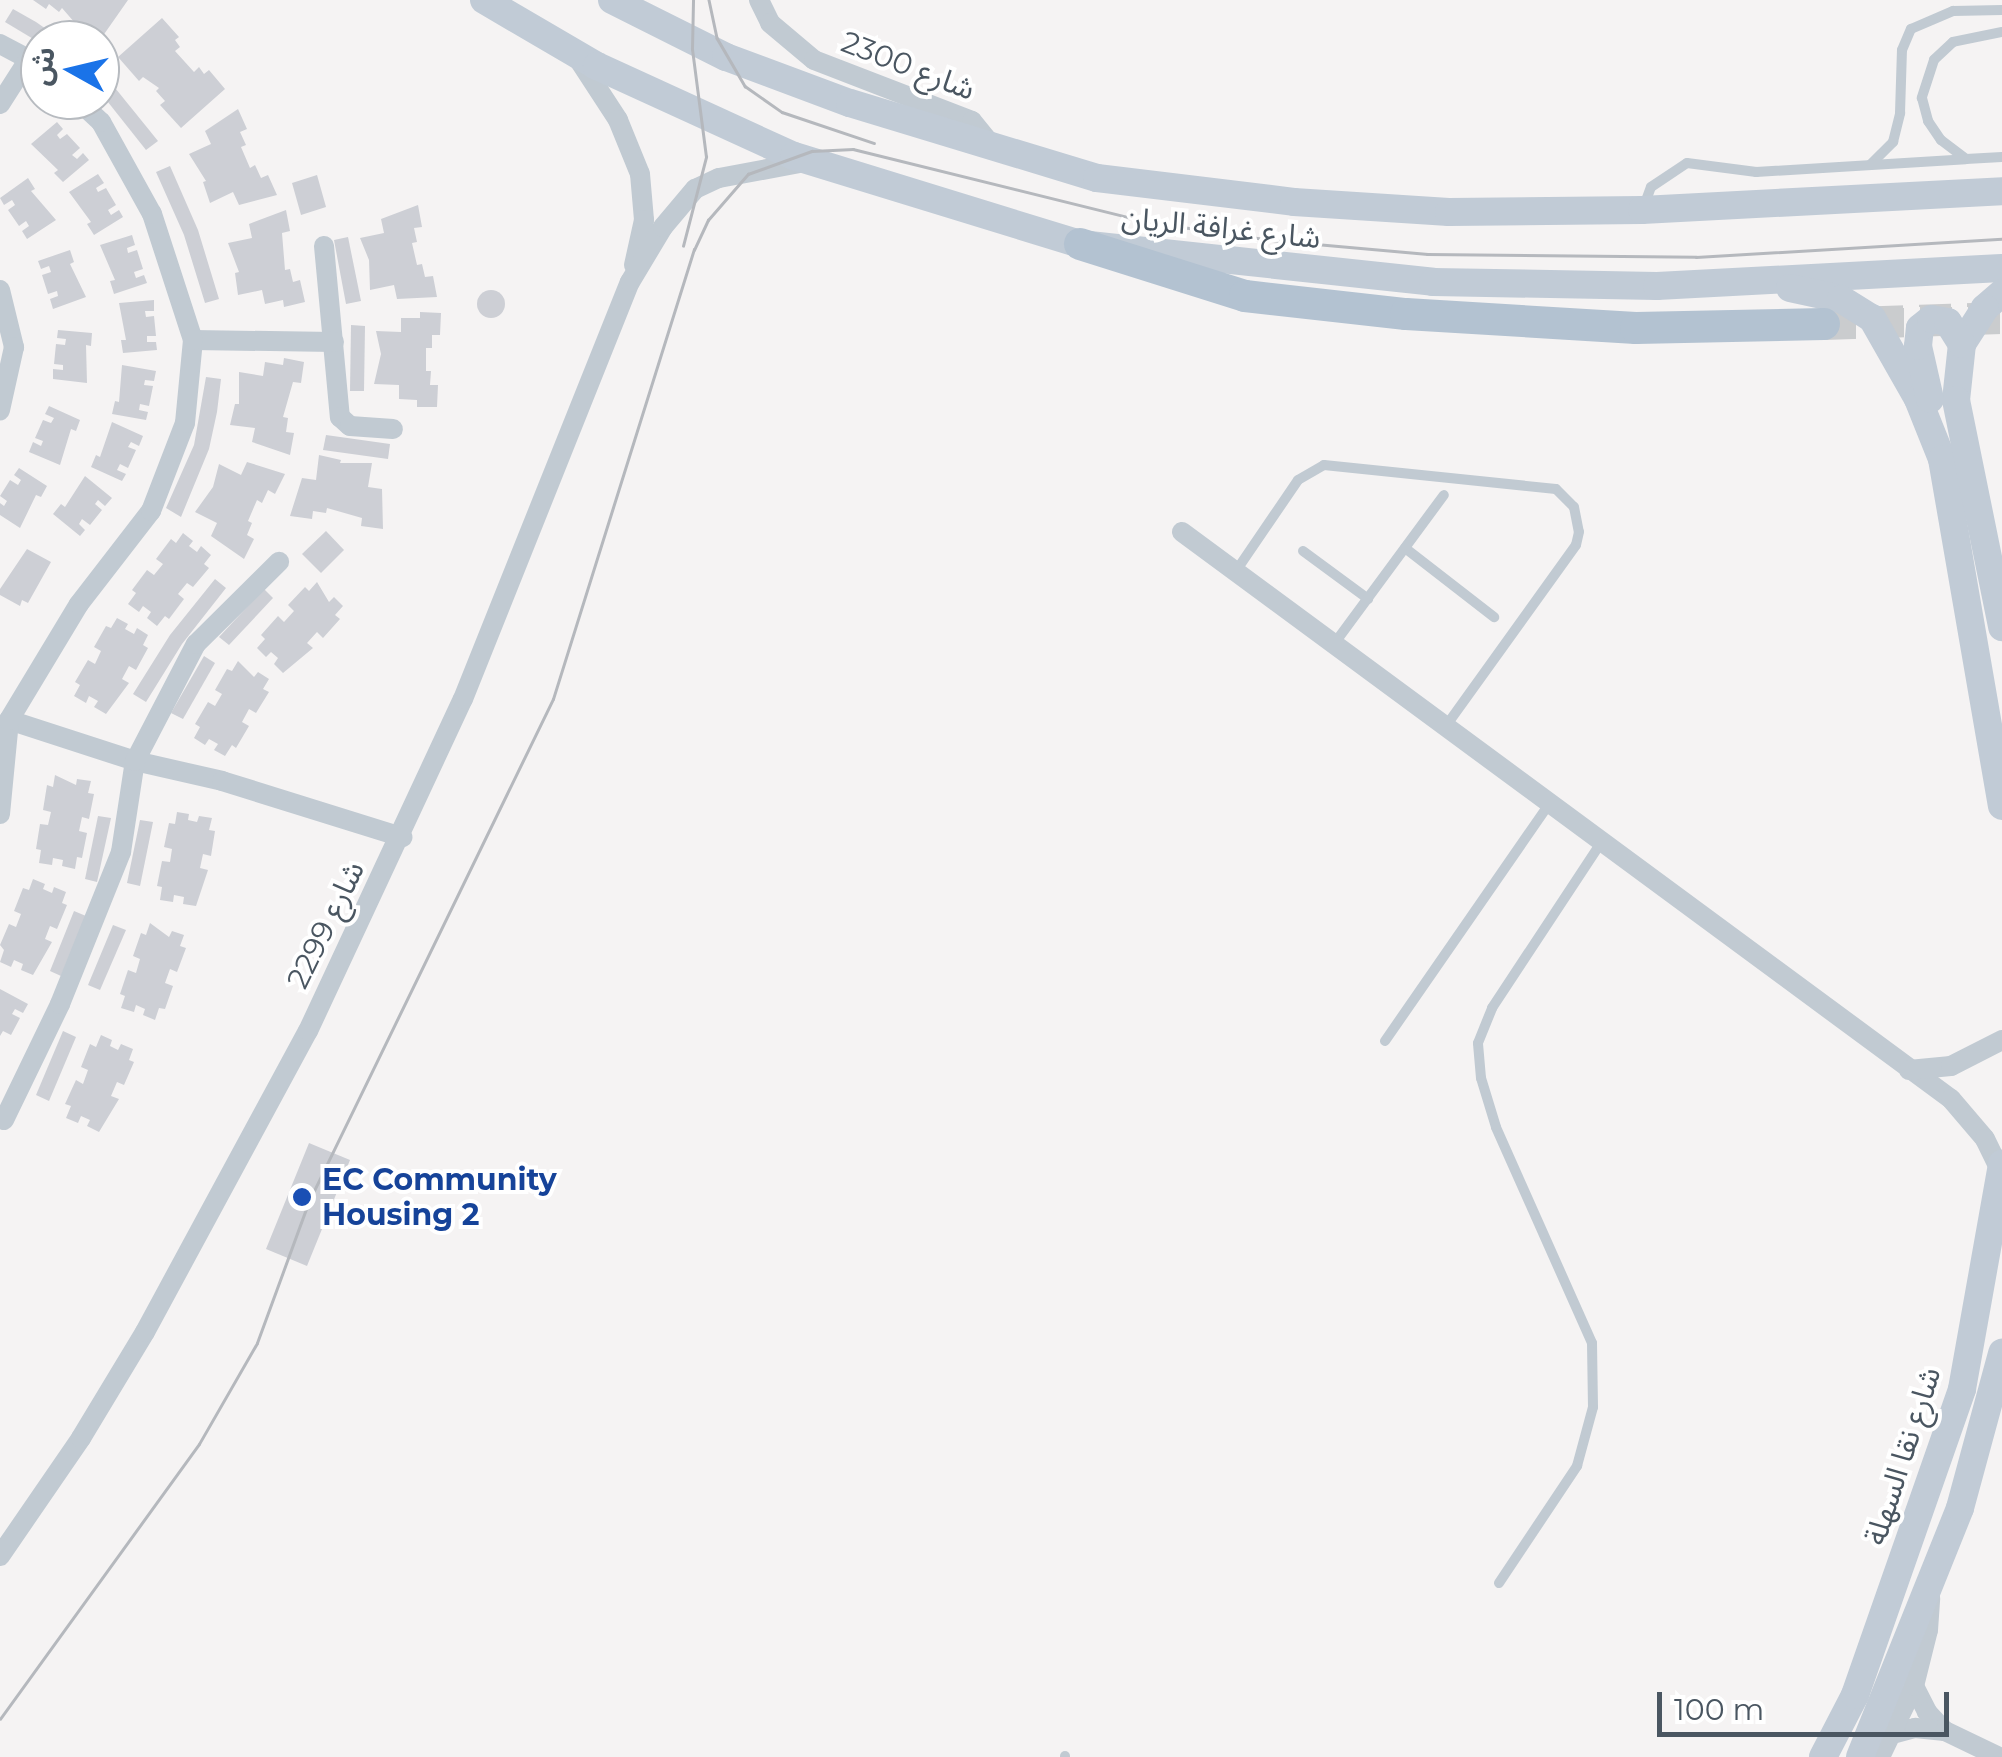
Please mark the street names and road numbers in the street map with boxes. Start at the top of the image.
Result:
street label: شارع 2300 [836,24,980,108]
street label: شارع غرافة الريان [1120,200,1322,256]
street label: شارع 2299 [280,856,372,994]
street label: شارع نقا السهلة [1857,1362,1949,1550]

